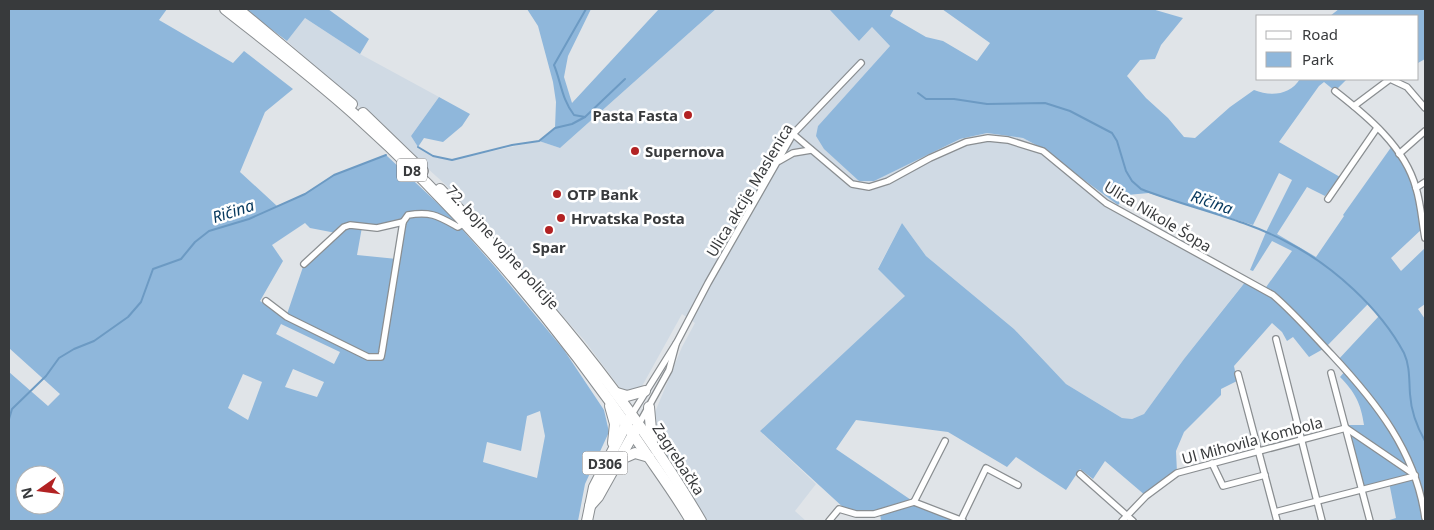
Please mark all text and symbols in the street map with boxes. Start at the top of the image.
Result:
legend [1256,15,1419,80]
text: Road [1302,24,1338,44]
text: Park [1302,49,1334,69]
place label: Pasta Fasta [593,105,678,125]
marker: Pasta Fasta [682,109,694,121]
street label: Ulica akcije Maslenica [701,120,797,260]
place label: Supernova [645,141,725,161]
marker: Supernova [629,145,641,157]
road number: D8 [397,158,427,182]
street label: Ulica Nikole Šopa [1101,176,1215,256]
street label: 72. bojne vojne policije [442,181,564,313]
place label: OTP Bank [567,184,639,204]
water label: Ričina [1188,185,1236,219]
marker: OTP Bank [551,188,563,200]
water label: Ričina [209,194,257,228]
place label: Hrvatska Posta [571,208,685,228]
marker: Hrvatska Posta [555,212,567,224]
marker: Spar [543,224,555,236]
place label: Spar [532,237,566,257]
street label: Ul Mihovila Kombola [1179,412,1325,468]
street label: Zagrebačka [648,419,710,499]
road number: D306 [582,452,628,474]
north arrow [15,465,65,515]
text: N [16,485,37,501]

